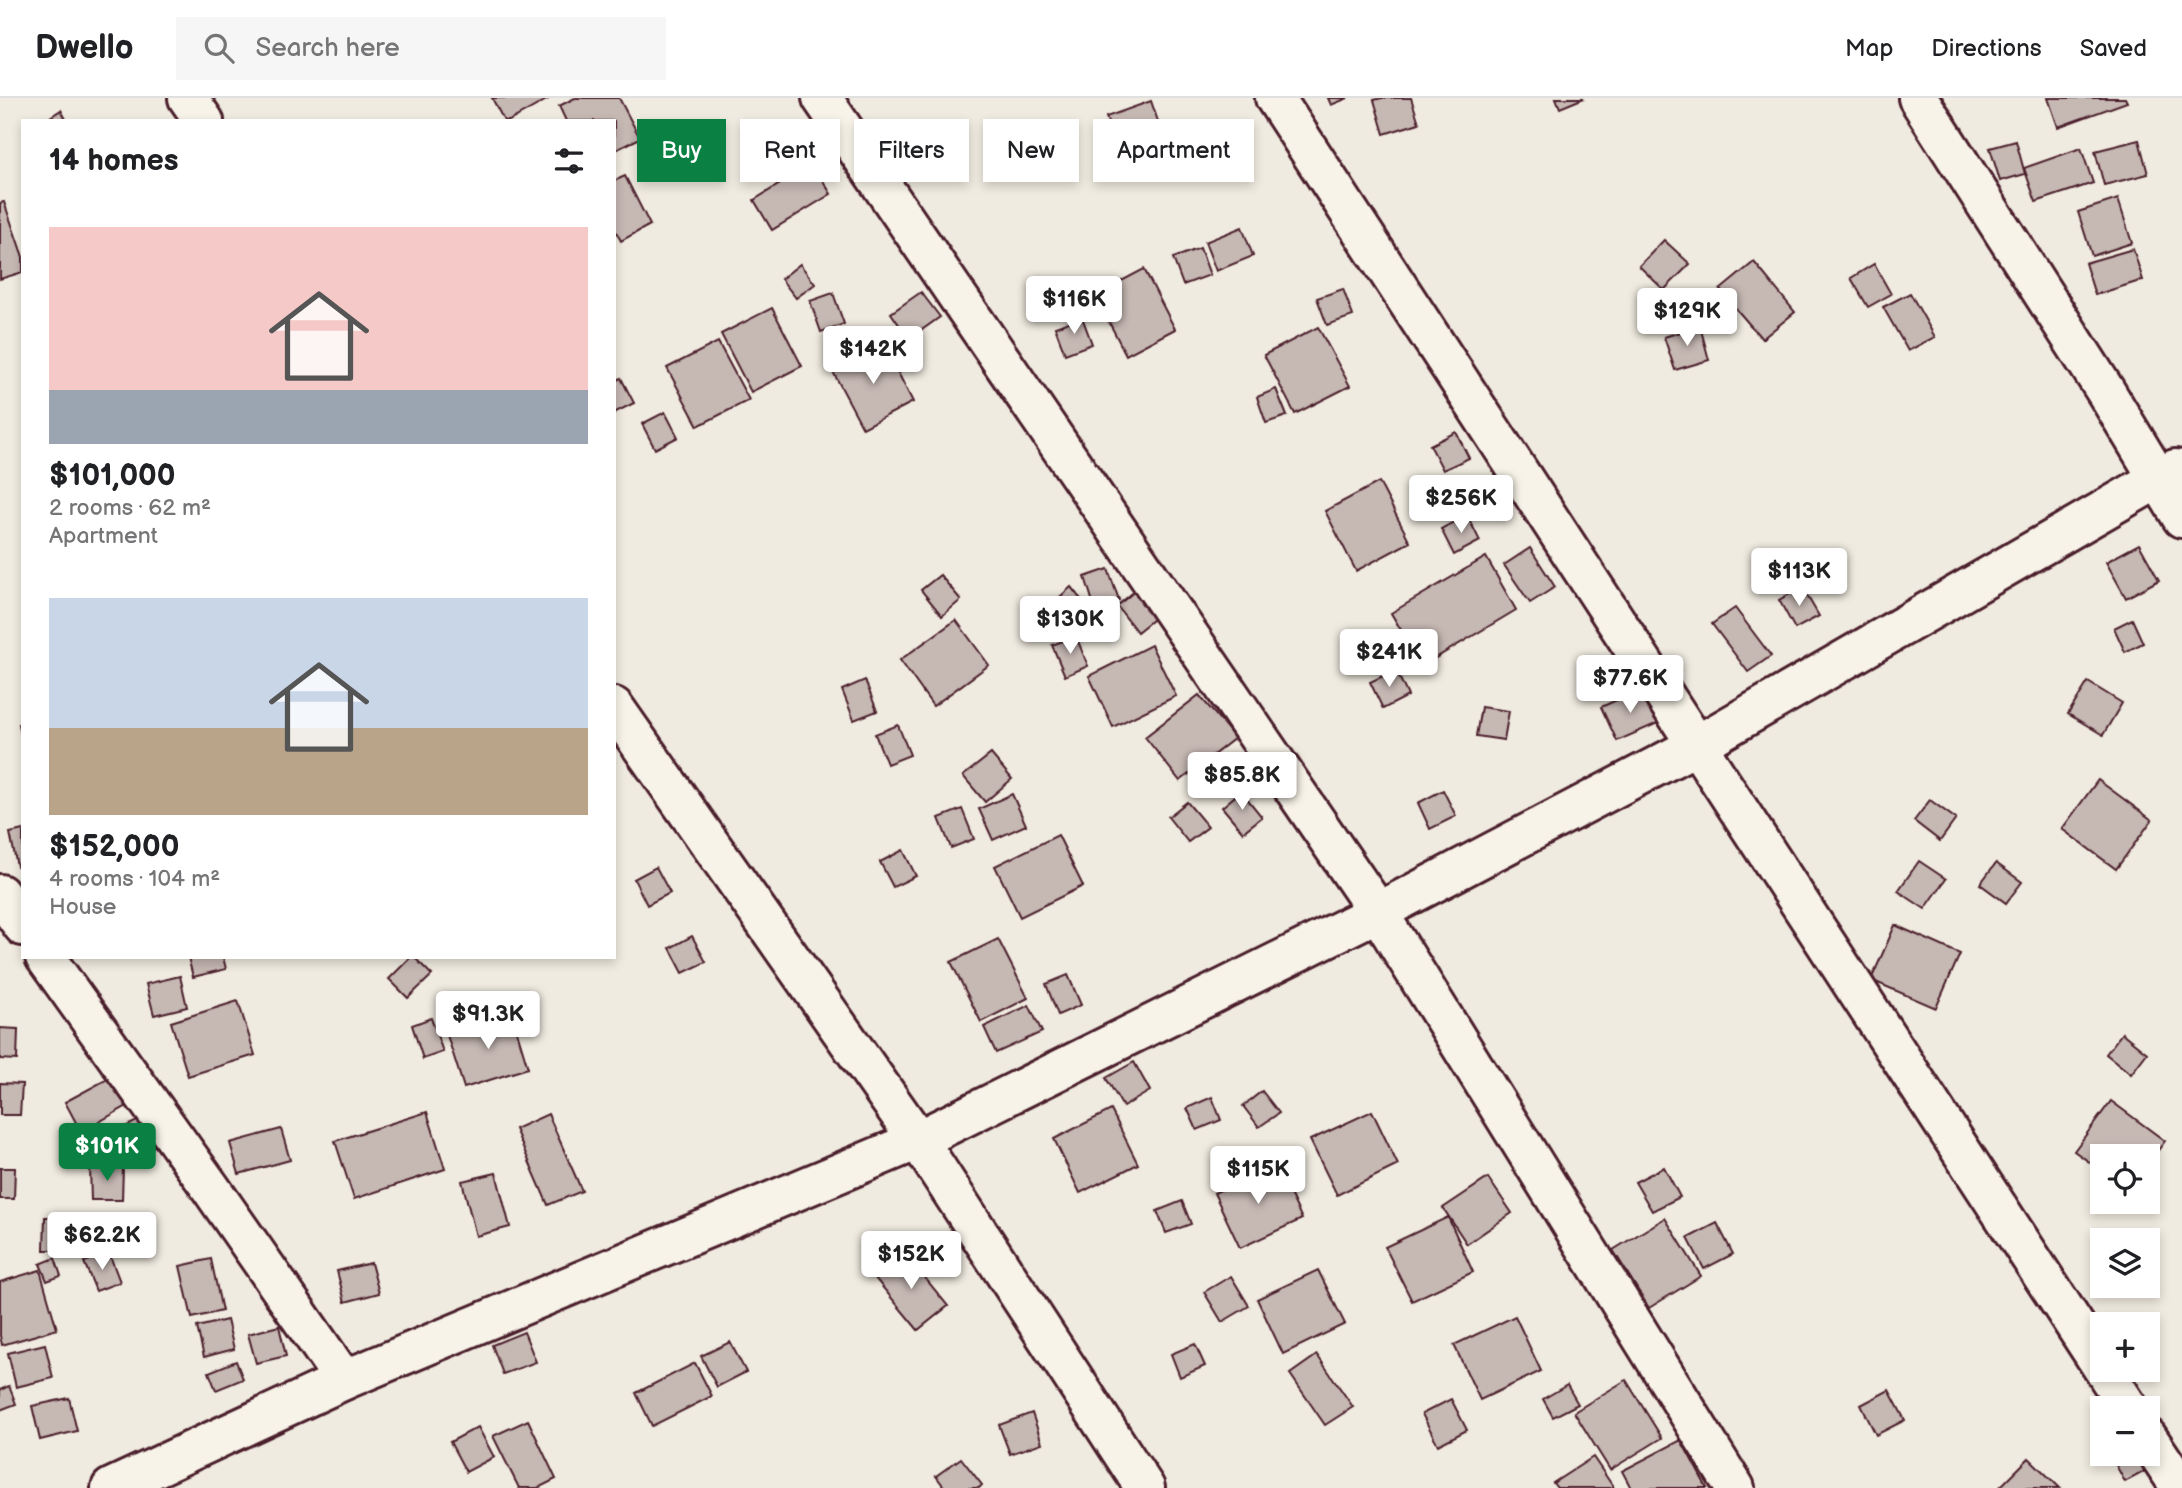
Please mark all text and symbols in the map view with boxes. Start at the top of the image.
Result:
search box [176,17,666,80]
text: Dwello [35,28,134,68]
icon: search [200,29,238,67]
text: Search here [256,33,400,64]
text: Map [1845,34,1893,63]
text: Directions [1931,34,2042,63]
text: Saved [2080,34,2147,63]
chip: Buy [637,119,726,182]
chip: Rent [740,119,840,182]
chip: Filters [854,119,969,182]
chip: New [983,119,1079,182]
chip: Apartment [1093,119,1254,182]
icon: filters [550,142,588,180]
text: 14 homes [49,143,178,179]
icon: home [256,273,382,399]
pin: $116K [1025,276,1123,336]
text: $116K [1042,285,1106,313]
pin: $129K [1638,288,1736,348]
text: $129K [1653,297,1721,325]
pin: $142K [824,327,922,386]
text: $142K [839,335,907,363]
text: $101,000 [49,458,175,494]
pin: $256K [1412,476,1510,535]
text: $256K [1425,484,1497,512]
text: 2 rooms · 62 m² [49,494,211,522]
text: Apartment [49,522,158,550]
pin: $113K [1750,548,1848,608]
text: $113K [1767,557,1831,585]
pin: $130K [1021,596,1119,656]
text: $130K [1036,605,1104,633]
pin: $241K [1340,630,1438,689]
text: $241K [1356,638,1422,666]
icon: home [256,644,382,770]
pin: $77.6K [1573,656,1687,715]
text: $77.6K [1592,664,1668,692]
pin: $85.8K [1185,752,1299,812]
text: $85.8K [1204,761,1280,789]
text: $152,000 [49,829,179,865]
text: 4 rooms · 104 m² [49,865,220,893]
text: House [49,893,116,921]
pin: $91.3K [431,992,545,1051]
text: $91.3K [452,1000,524,1028]
pin: $101K [58,1124,156,1183]
text: $101K [75,1132,139,1160]
map controls [2090,1144,2160,1466]
button: locate [2090,1144,2160,1214]
pin: $115K [1209,1146,1307,1206]
text: $115K [1226,1155,1290,1183]
pin: $62.2K [45,1212,159,1272]
text: $62.2K [63,1221,141,1249]
button: layers [2090,1228,2160,1298]
pin: $152K [862,1232,960,1291]
text: $152K [877,1240,945,1268]
button: + [2090,1312,2160,1382]
button: − [2090,1396,2160,1466]

